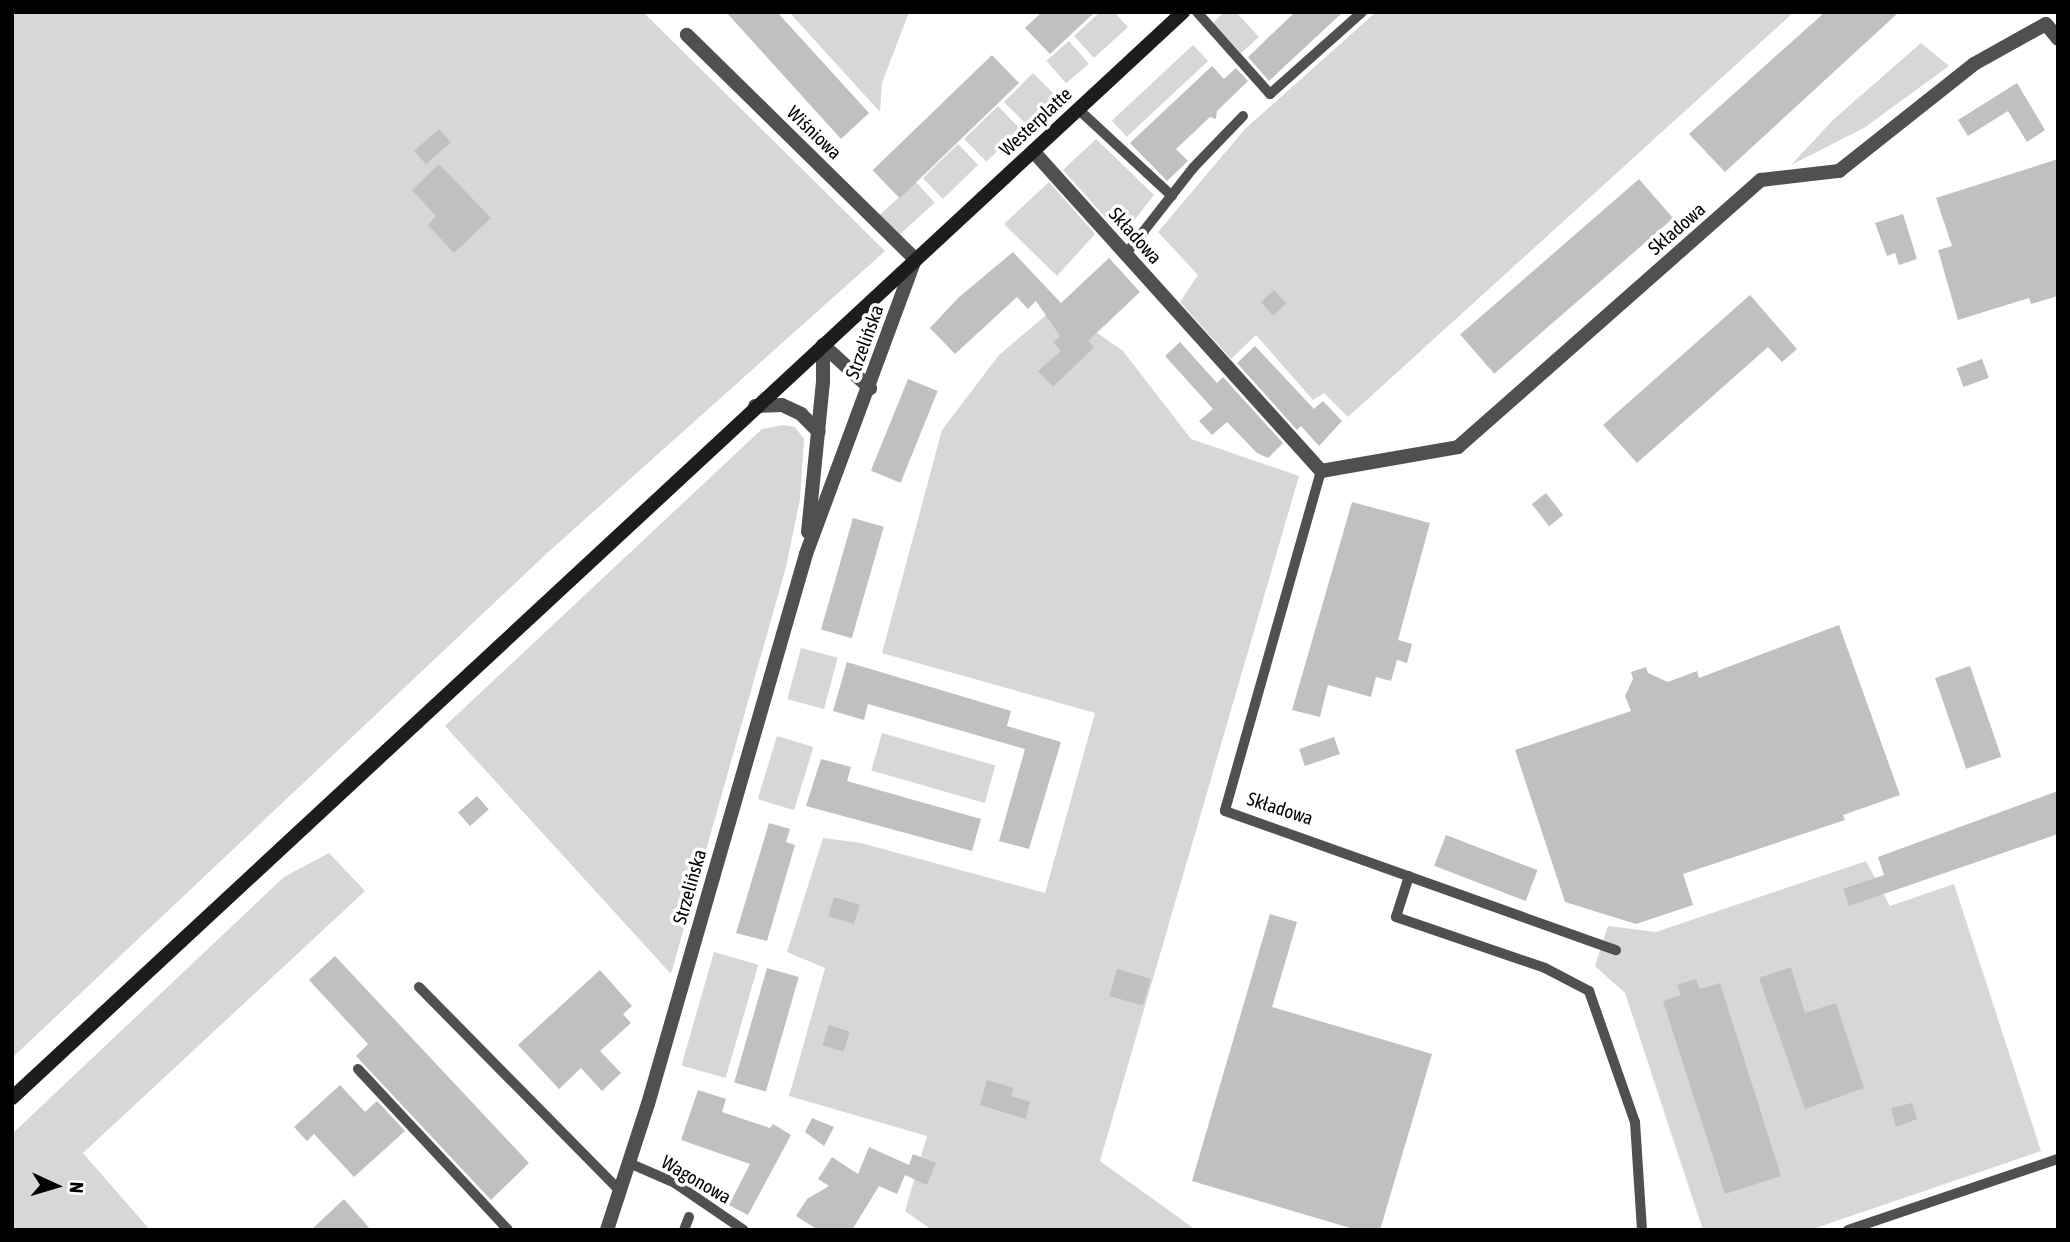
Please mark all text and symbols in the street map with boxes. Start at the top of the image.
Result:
street label: Westerplatte [995,83,1077,161]
street label: Wiśniowa [782,101,846,165]
street label: Składowa [1644,198,1710,260]
street label: Składowa [1104,203,1166,269]
street label: Strzelińska [841,302,889,382]
street label: Składowa [1244,788,1316,830]
street label: Strzelińska [668,847,712,927]
north arrow [21,1151,91,1221]
street label: Wagonowa [657,1151,735,1209]
text: N [66,1181,88,1194]

